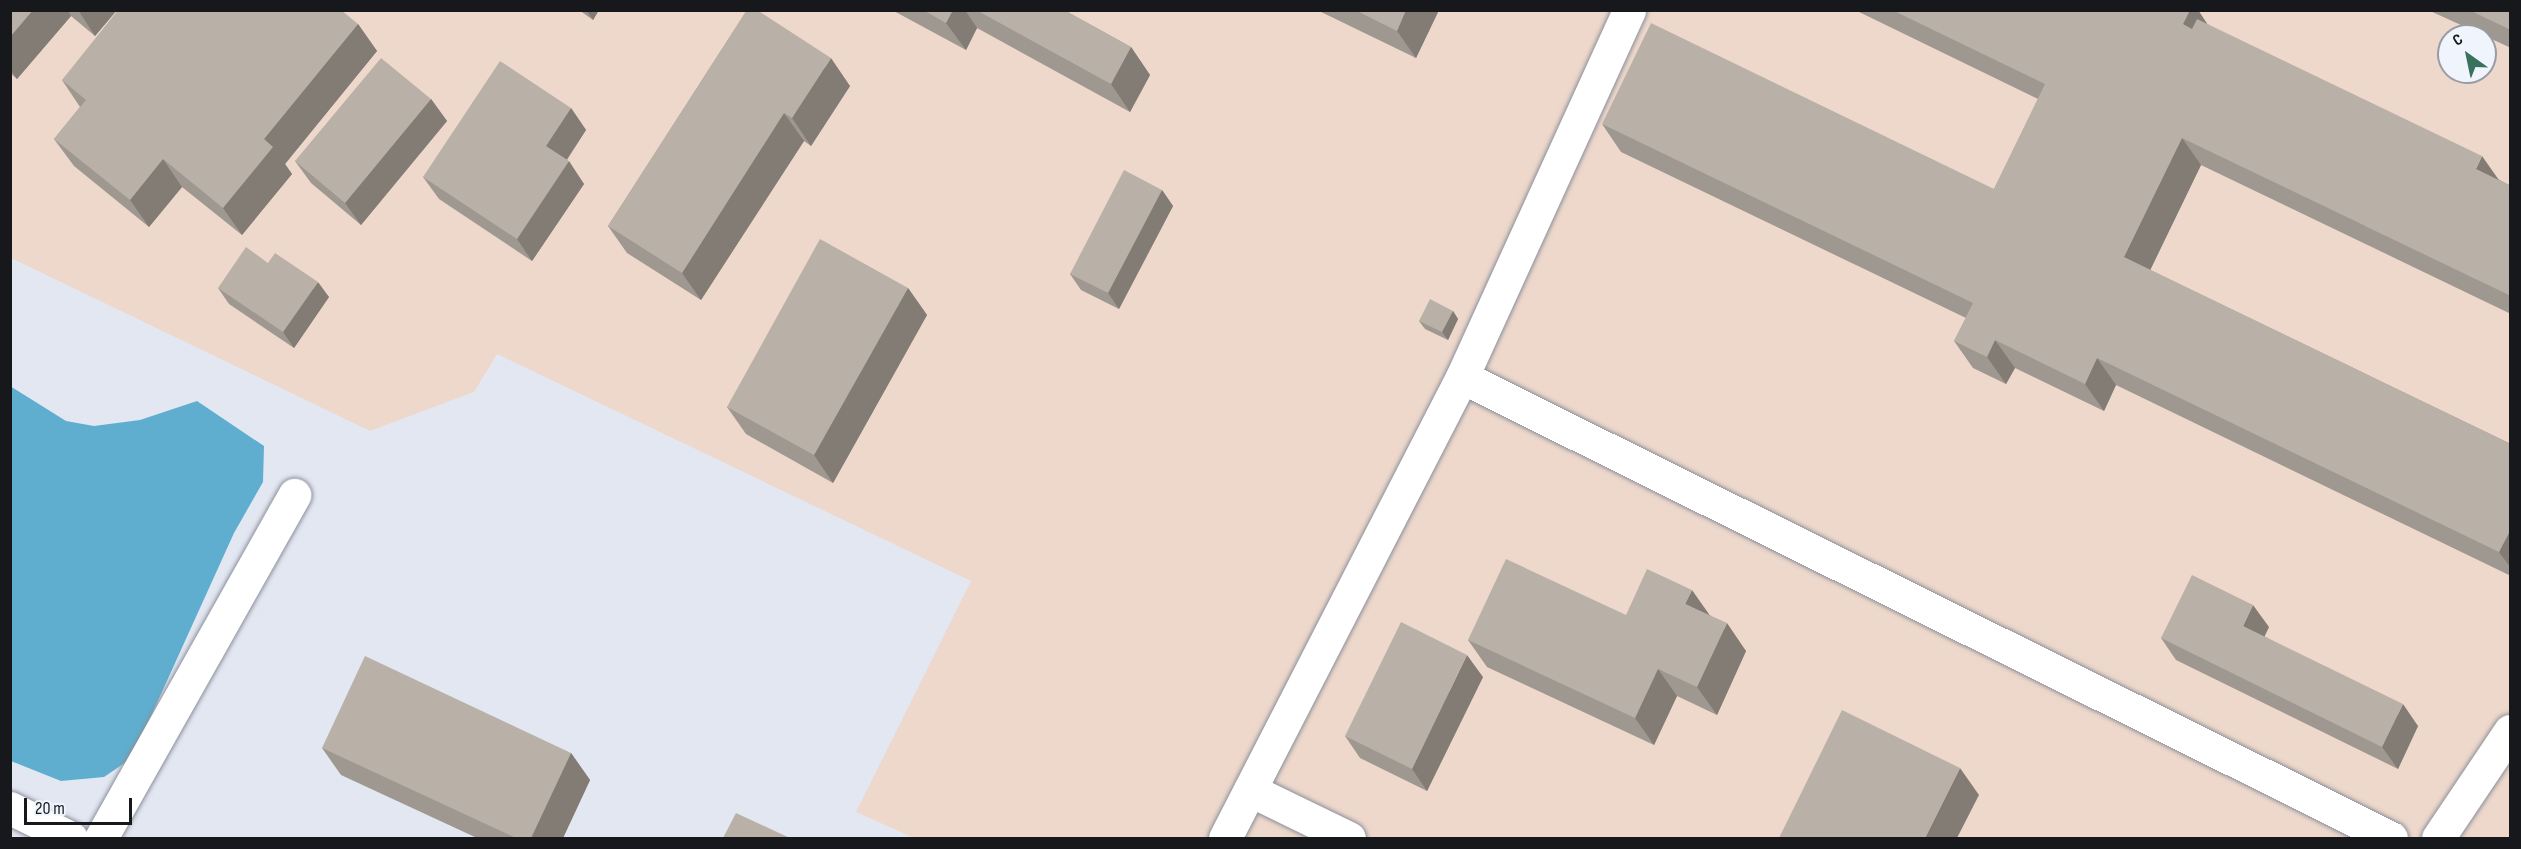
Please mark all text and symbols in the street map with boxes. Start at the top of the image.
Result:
north arrow [2437,24,2497,84]
text: С [2449,30,2467,50]
scale bar [27,786,135,824]
text: 20 m [35,798,65,819]

